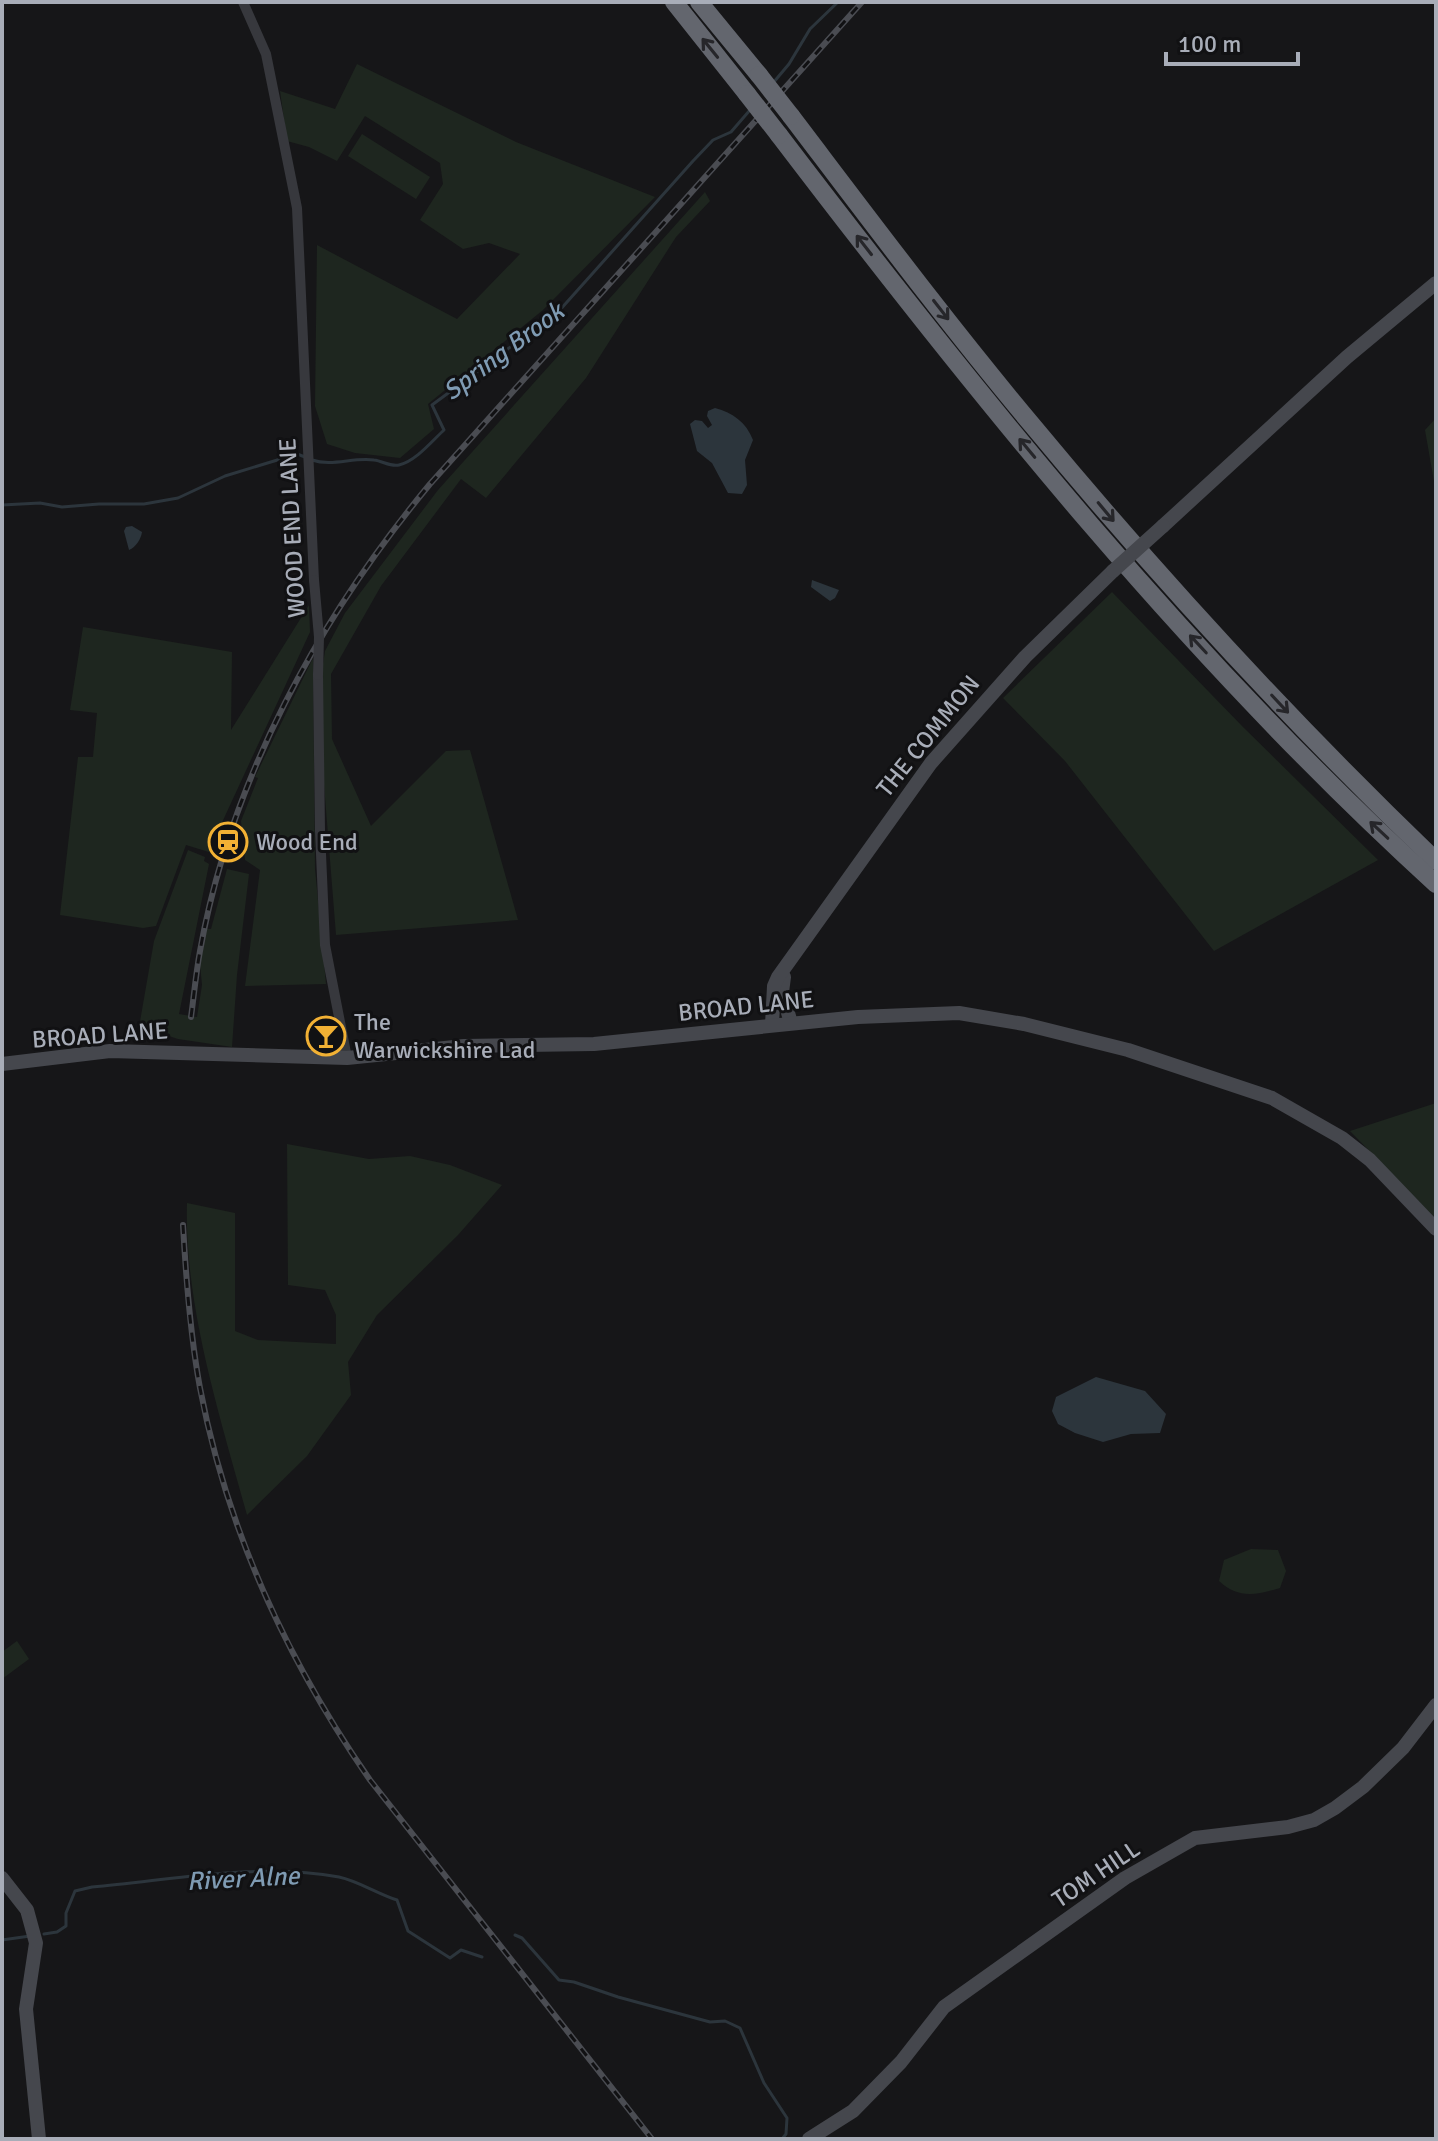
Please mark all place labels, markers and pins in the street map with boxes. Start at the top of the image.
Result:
station icon: Wood End [207,821,249,863]
place label: Wood End [256,827,358,857]
place label: The Warwickshire Lad [354,1007,535,1065]
bar icon: The Warwickshire Lad [305,1015,347,1057]

